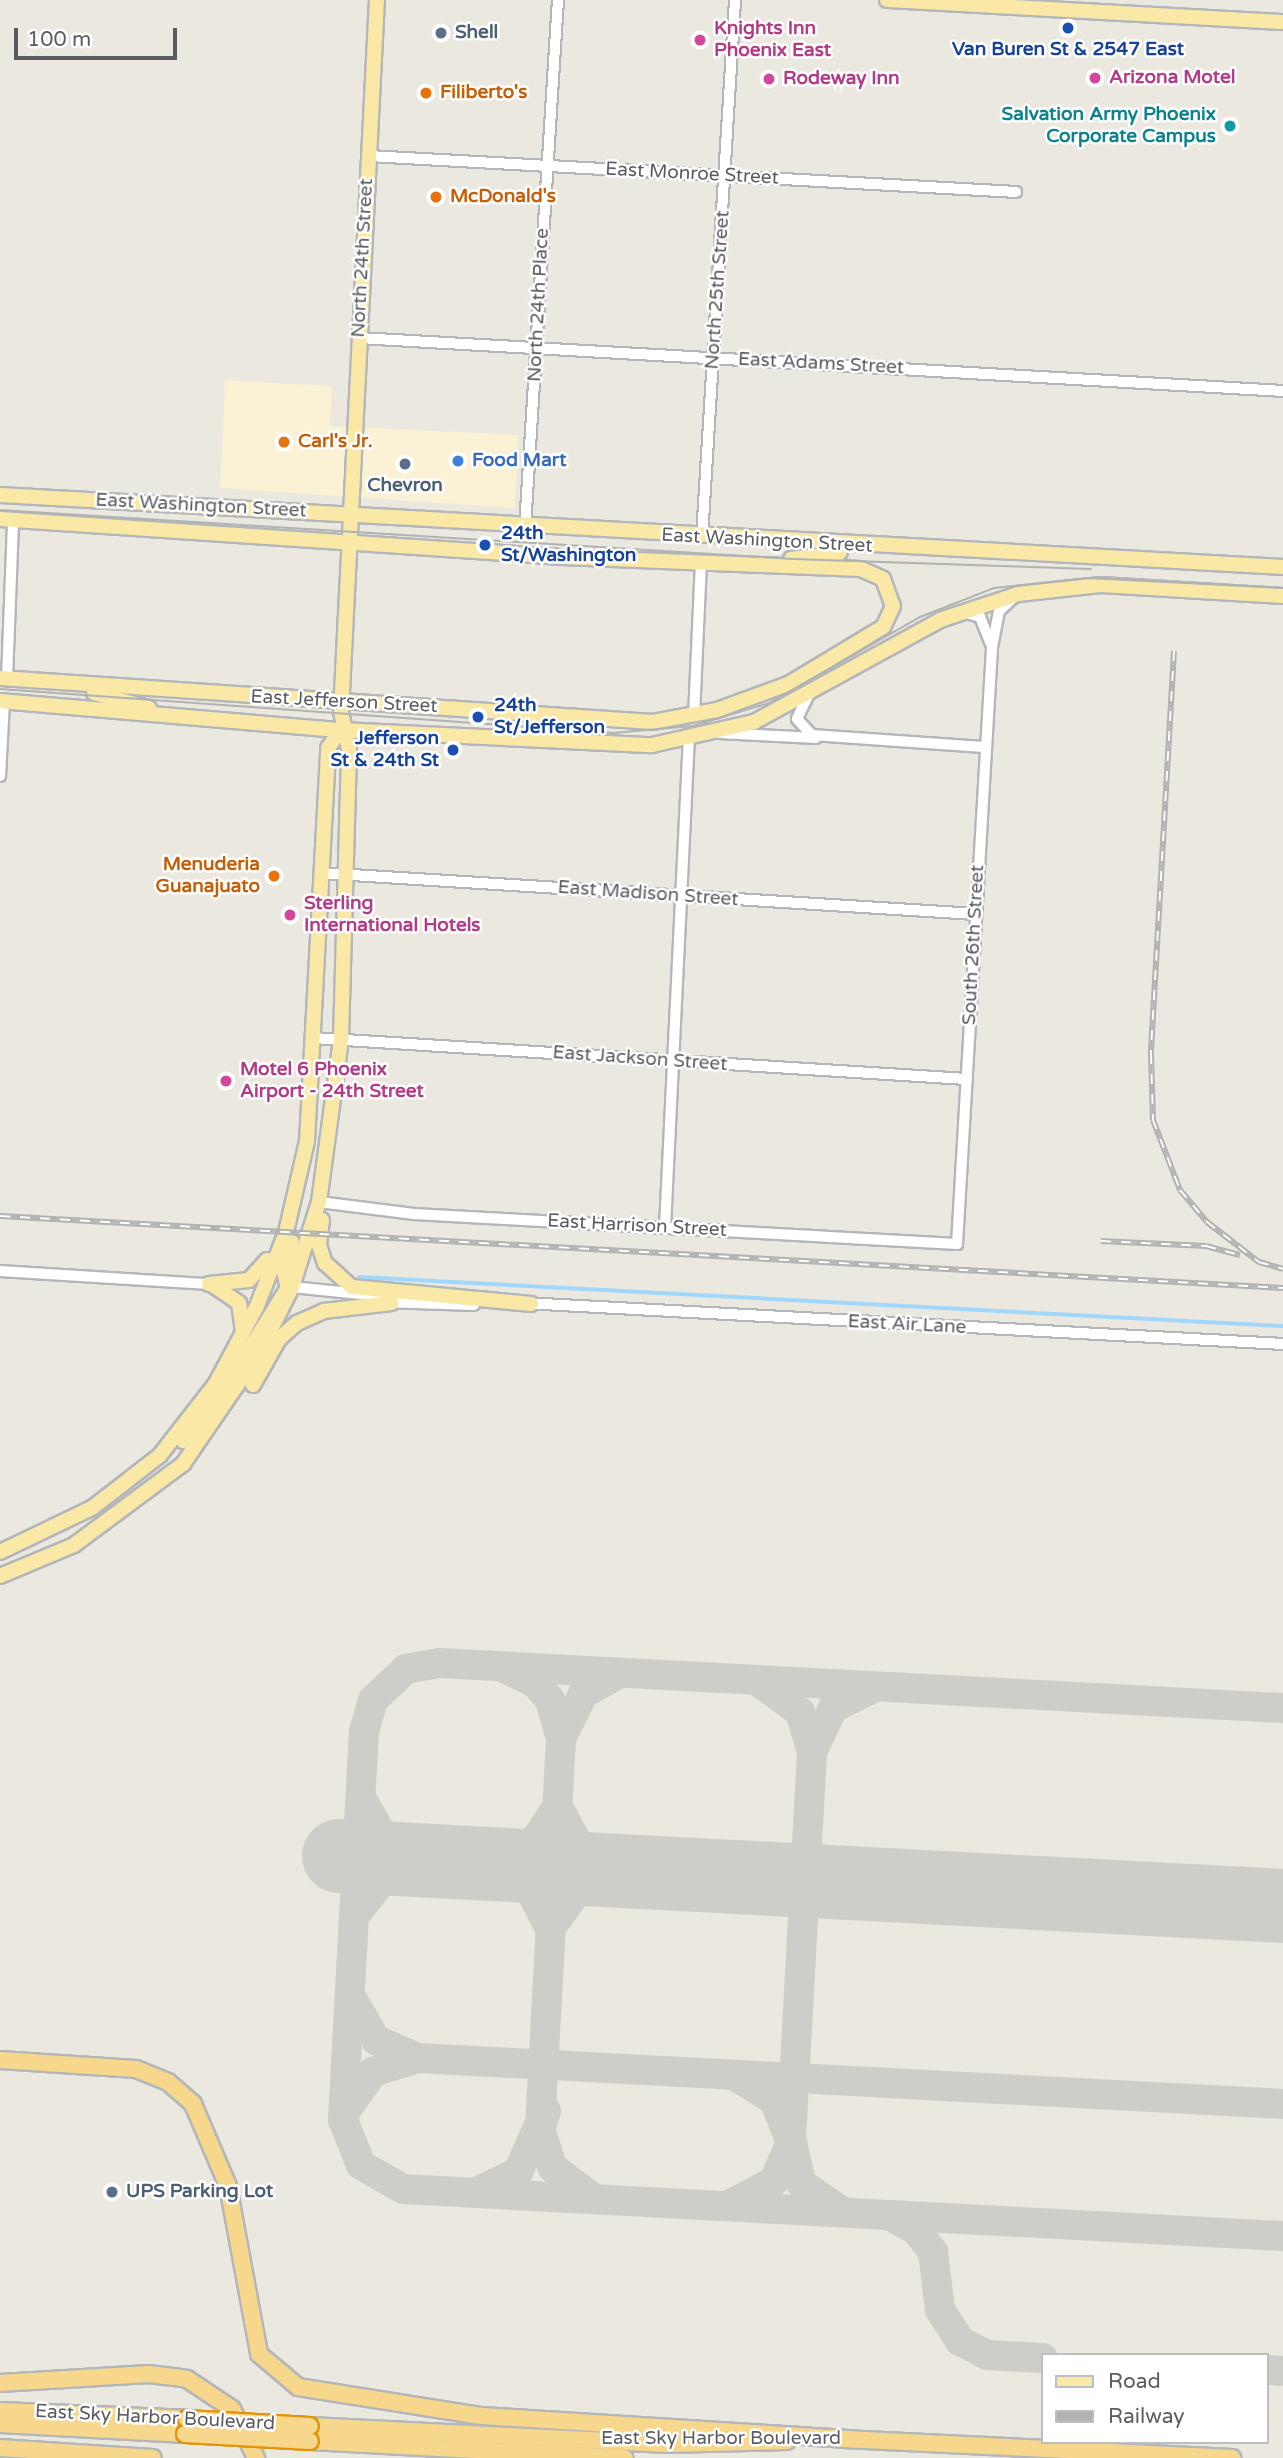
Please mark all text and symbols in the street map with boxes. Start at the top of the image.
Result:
scale bar [18,14,180,58]
place label: Knights Inn Phoenix East [714,18,831,62]
marker: Van Buren St & 2547 East [1060,20,1076,36]
place label: Shell [455,22,498,44]
marker: Shell [433,25,449,41]
text: 100 m [27,27,91,52]
marker: Knights Inn Phoenix East [692,32,708,48]
place label: Van Buren St & 2547 East [952,39,1184,61]
place label: Arizona Motel [1109,67,1235,89]
place label: Rodeway Inn [783,68,900,90]
marker: Arizona Motel [1087,70,1103,86]
marker: Rodeway Inn [761,71,777,87]
place label: Filiberto's [440,82,527,104]
marker: Filiberto's [418,85,434,101]
place label: Salvation Army Phoenix Corporate Campus [1002,104,1216,148]
marker: Salvation Army Phoenix Corporate Campus [1222,118,1238,134]
street label: East Monroe Street [605,158,779,190]
street label: North 24th Street [347,178,379,338]
place label: McDonald's [450,186,556,208]
marker: McDonald's [428,189,444,205]
street label: North 25th Street [701,210,735,370]
street label: North 24th Place [524,227,554,383]
street label: East Adams Street [737,348,905,380]
place label: Carl's Jr. [298,431,373,453]
marker: Carl's Jr. [276,434,292,450]
place label: Food Mart [472,450,566,472]
marker: Food Mart [450,453,466,469]
marker: Chevron [397,456,413,472]
place label: Chevron [367,475,443,497]
street label: East Washington Street [95,489,307,523]
place label: 24th St/Washington [501,523,636,567]
street label: East Washington Street [661,524,873,558]
marker: 24th St/Washington [475,535,495,555]
street label: East Jefferson Street [250,686,438,718]
place label: 24th St/Jefferson [494,695,605,739]
marker: 24th St/Jefferson [468,707,488,727]
place label: Jefferson St & 24th St [330,728,439,772]
marker: Jefferson St & 24th St [445,742,461,758]
place label: Menuderia Guanajuato [156,854,260,898]
street label: South 26th Street [958,864,990,1026]
marker: Menuderia Guanajuato [266,868,282,884]
street label: East Madison Street [557,876,739,912]
place label: Sterling International Hotels [304,893,480,937]
marker: Sterling International Hotels [282,907,298,923]
street label: East Jackson Street [552,1042,728,1076]
place label: Motel 6 Phoenix Airport - 24th Street [240,1059,424,1103]
marker: Motel 6 Phoenix Airport - 24th Street [218,1073,234,1089]
street label: East Harrison Street [547,1210,727,1242]
street label: East Air Lane [847,1311,967,1339]
place label: UPS Parking Lot [126,2181,273,2203]
marker: UPS Parking Lot [104,2184,120,2200]
legend [1042,2353,1269,2444]
text: Road [1108,2369,1161,2394]
street label: East Sky Harbor Boulevard [34,2400,276,2436]
text: Railway [1108,2404,1185,2429]
street label: East Sky Harbor Boulevard [601,2428,841,2450]

